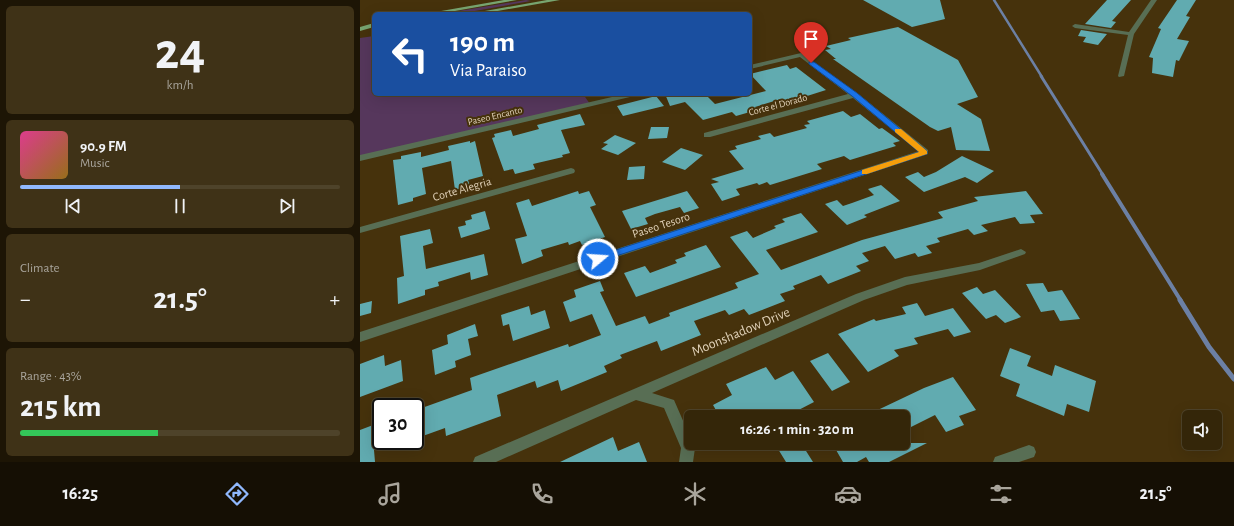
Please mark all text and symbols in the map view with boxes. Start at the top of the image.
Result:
pin [794,22,828,63]
text: 24 [155,26,205,78]
icon: left [384,28,436,80]
icon: arrive [800,28,822,50]
text: 190 m [450,29,515,57]
text: Via Paraiso [450,62,527,80]
text: km/h [167,79,193,92]
street label: Corte el Dorado [748,92,808,118]
street label: Paseo Encanto [467,105,523,127]
text: 90.9 FM [80,139,127,154]
text: Music [80,157,110,170]
street label: Corte Alegria [431,175,493,203]
icon: previous [62,195,84,217]
icon: pause [169,195,191,217]
icon: next [276,195,298,217]
street label: Paseo Tesoro [631,210,691,240]
position arrow [577,238,619,280]
text: Climate [20,262,59,275]
text: 21.5° [153,284,207,314]
text: − [20,288,31,310]
text: + [329,288,340,310]
street label: Moonshadow Drive [690,305,792,359]
text: Range · 43% [20,370,81,383]
text: 215 km [20,392,101,422]
speed limit sign: 30 [372,398,424,450]
map controls [1182,410,1222,450]
button: sound [1182,410,1222,450]
text: 16:26 · 1 min · 320 m [740,422,854,437]
icon: directions [223,480,251,508]
icon: music [376,480,404,508]
icon: phone [528,480,556,508]
icon: climate [681,480,709,508]
icon: car [834,480,862,508]
icon: filters [987,480,1015,508]
text: 16:25 [62,485,98,503]
text: 21.5° [1139,485,1172,503]

